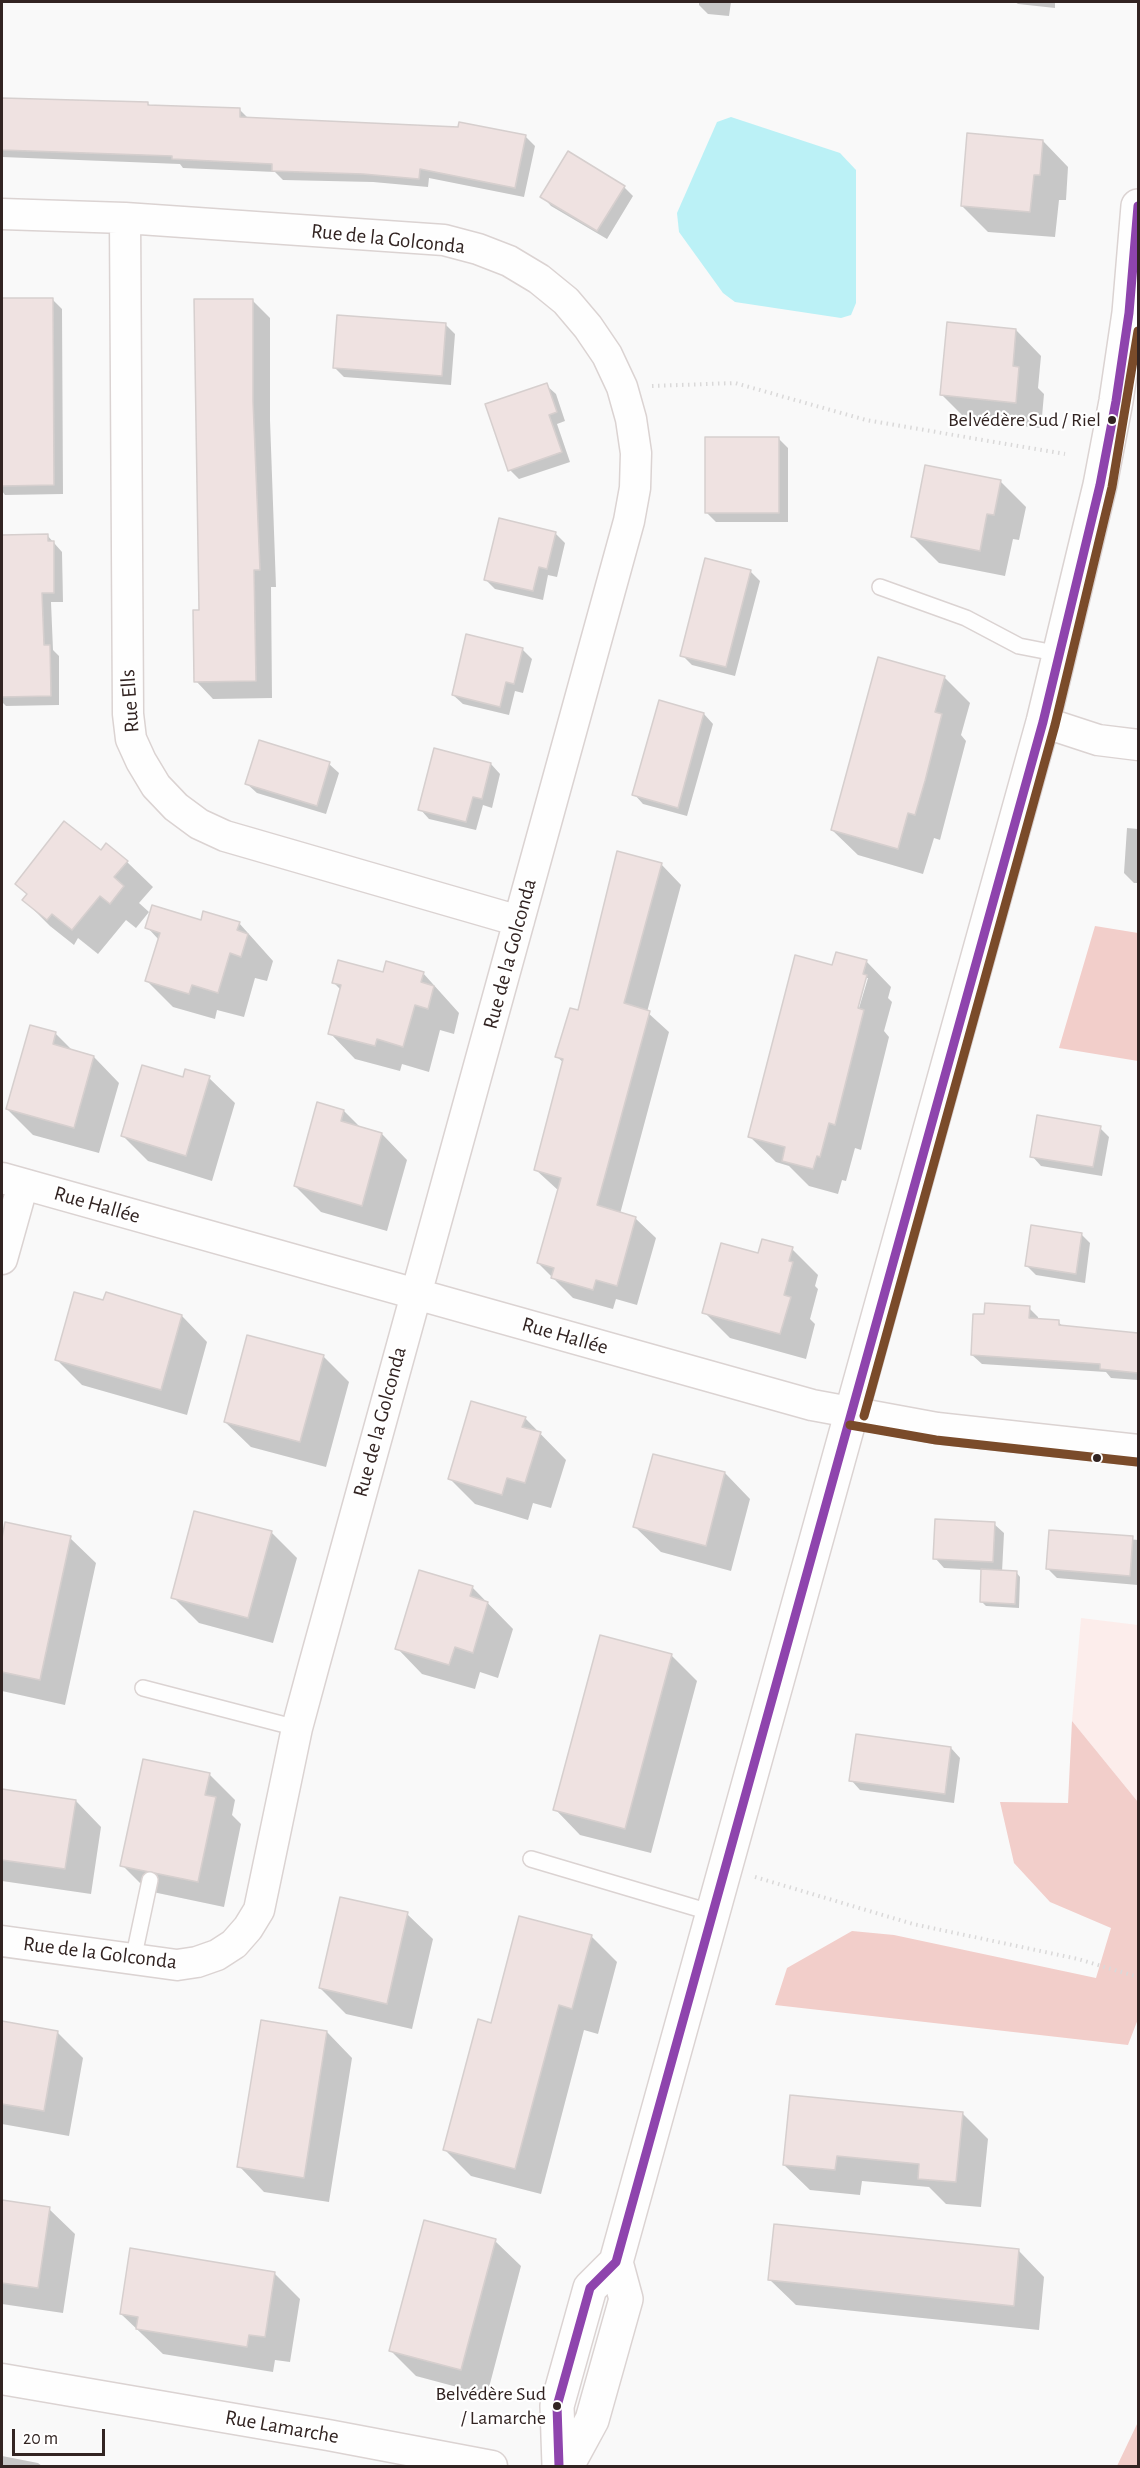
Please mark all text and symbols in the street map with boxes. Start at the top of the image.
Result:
street label: Rue de la Golconda [310,218,466,260]
place label: Belvédère Sud / Riel [948,408,1101,432]
marker: Belvédère Sud / Riel [1106,414,1118,426]
street label: Rue Ells [115,669,145,733]
street label: Rue de la Golconda [478,876,542,1032]
street label: Rue Hallée [51,1181,143,1229]
street label: Rue Hallée [519,1312,611,1360]
street label: Rue de la Golconda [348,1344,412,1500]
unlabelled marker [1091,1452,1103,1464]
street label: Rue de la Golconda [22,1931,178,1975]
place label: Belvédère Sud / Lamarche [435,2382,546,2429]
marker: Belvédère Sud / Lamarche [551,2400,563,2412]
street label: Rue Lamarche [223,2405,341,2449]
scale bar [15,2417,108,2455]
text: 20 m [23,2430,58,2448]

